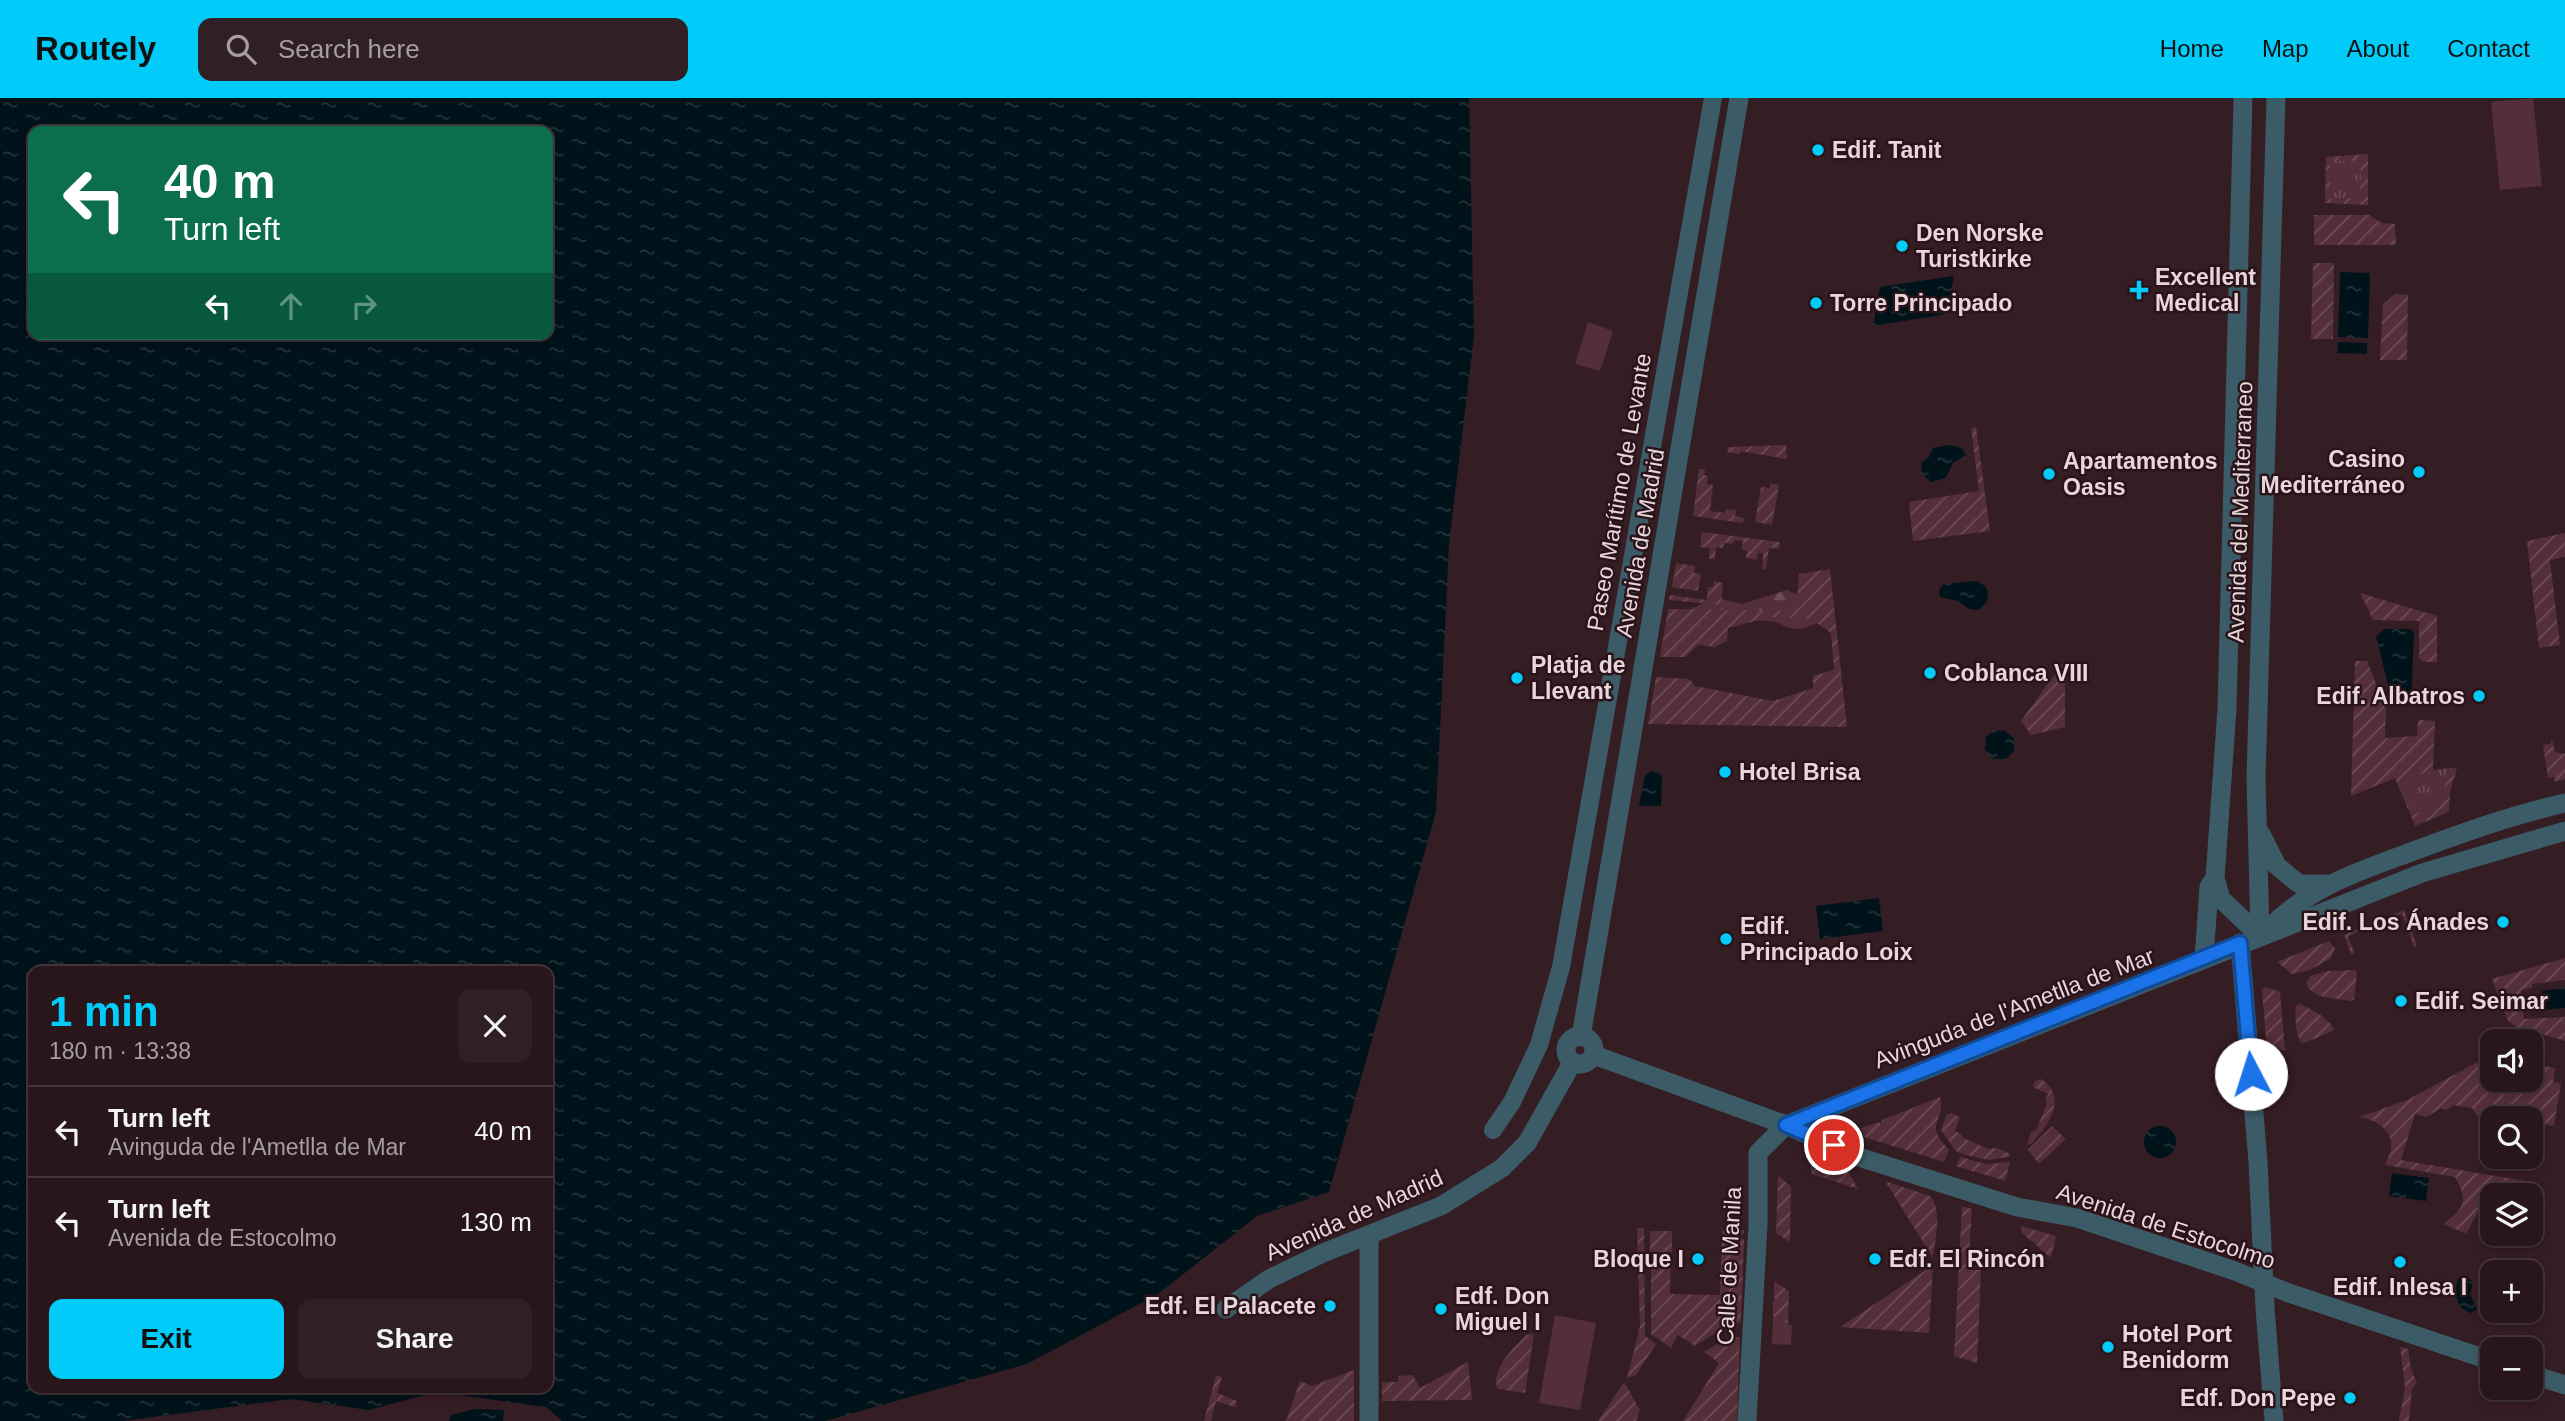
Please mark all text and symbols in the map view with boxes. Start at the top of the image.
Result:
search box [198,18,688,81]
text: Routely [35,30,156,67]
icon: search [222,30,260,68]
text: Search here [278,34,420,64]
text: Home [2160,35,2224,62]
text: Map [2262,35,2309,62]
text: About [2347,35,2409,62]
text: Contact [2447,35,2530,62]
place label: Edif. Tanit [1832,137,1942,163]
marker: Edif. Tanit [1810,142,1826,158]
icon: left [49,154,140,245]
text: 40 m [164,154,276,208]
text: Turn left [164,211,280,247]
place label: Den Norske Turistkirke [1916,220,2044,272]
marker: Den Norske Turistkirke [1894,238,1910,254]
place label: Excellent Medical [2155,264,2256,316]
marker: Excellent Medical [2129,280,2149,300]
icon: left [199,287,237,325]
icon: ahead [272,287,310,325]
icon: right [345,287,383,325]
place label: Torre Principado [1830,290,2012,316]
marker: Torre Principado [1808,295,1824,311]
street label: Paseo Marítimo de Levante [1582,351,1656,633]
street label: Avenida del Mediterraneo [2222,381,2258,643]
place label: Casino Mediterráneo [2261,446,2405,498]
street label: Avenida de Madrid [1611,447,1669,639]
place label: Apartamentos Oasis [2063,448,2218,500]
marker: Casino Mediterráneo [2411,464,2427,480]
marker: Apartamentos Oasis [2041,466,2057,482]
place label: Platja de Llevant [1531,652,1626,704]
place label: Coblanca VIII [1944,660,2088,686]
marker: Coblanca VIII [1922,665,1938,681]
marker: Platja de Llevant [1509,670,1525,686]
place label: Edif. Albatros [2316,683,2465,709]
marker: Edif. Albatros [2471,688,2487,704]
place label: Hotel Brisa [1739,759,1861,785]
marker: Hotel Brisa [1717,764,1733,780]
place label: Edif. Los Ánades [2302,908,2489,935]
place label: Edif. Principado Loix [1740,913,1913,965]
marker: Edif. Los Ánades [2495,914,2511,930]
marker: Edif. Principado Loix [1718,931,1734,947]
street label: Avinguda de l'Ametlla de Mar [1870,942,2158,1074]
text: 1 min [49,988,159,1035]
place label: Edif. Seimar [2415,988,2548,1014]
button: close [458,989,532,1063]
marker: Edif. Seimar [2393,993,2409,1009]
map controls [2480,1029,2543,1400]
button: sound [2480,1029,2543,1092]
position arrow [2214,1037,2288,1111]
text: 180 m · 13:38 [49,1038,191,1064]
text: Turn left [108,1103,210,1133]
button: search [2480,1106,2543,1169]
icon: left [49,1113,87,1151]
pin [1804,1115,1864,1175]
text: 40 m [474,1116,532,1146]
icon: arrive [1815,1126,1853,1164]
text: Avinguda de l'Ametlla de Mar [108,1134,406,1160]
street label: Avenida de Madrid [1261,1164,1447,1266]
street label: Avenida de Estocolmo [2053,1178,2279,1274]
button: layers [2480,1183,2543,1246]
street label: Calle de Manila [1712,1186,1746,1346]
text: Turn left [108,1194,210,1224]
icon: left [49,1204,87,1242]
text: 130 m [460,1207,532,1237]
text: Avenida de Estocolmo [108,1225,336,1251]
place label: Bloque I [1593,1246,1684,1272]
place label: Edf. El Rincón [1889,1246,2045,1272]
marker: Bloque I [1690,1251,1706,1267]
marker: Edf. El Rincón [1867,1251,1883,1267]
marker: Edif. Inlesa I [2392,1254,2408,1270]
button: + [2480,1260,2543,1323]
place label: Edif. Inlesa I [2333,1274,2467,1300]
place label: Edf. Don Miguel I [1455,1283,1550,1335]
place label: Edf. El Palacete [1145,1293,1316,1319]
marker: Edf. El Palacete [1322,1298,1338,1314]
button: Exit [49,1299,284,1379]
button: Share [298,1299,532,1379]
marker: Edf. Don Miguel I [1433,1301,1449,1317]
place label: Hotel Port Benidorm [2122,1321,2232,1373]
button: − [2480,1337,2543,1400]
marker: Hotel Port Benidorm [2100,1339,2116,1355]
place label: Edf. Don Pepe [2180,1385,2336,1411]
marker: Edf. Don Pepe [2342,1390,2358,1406]

